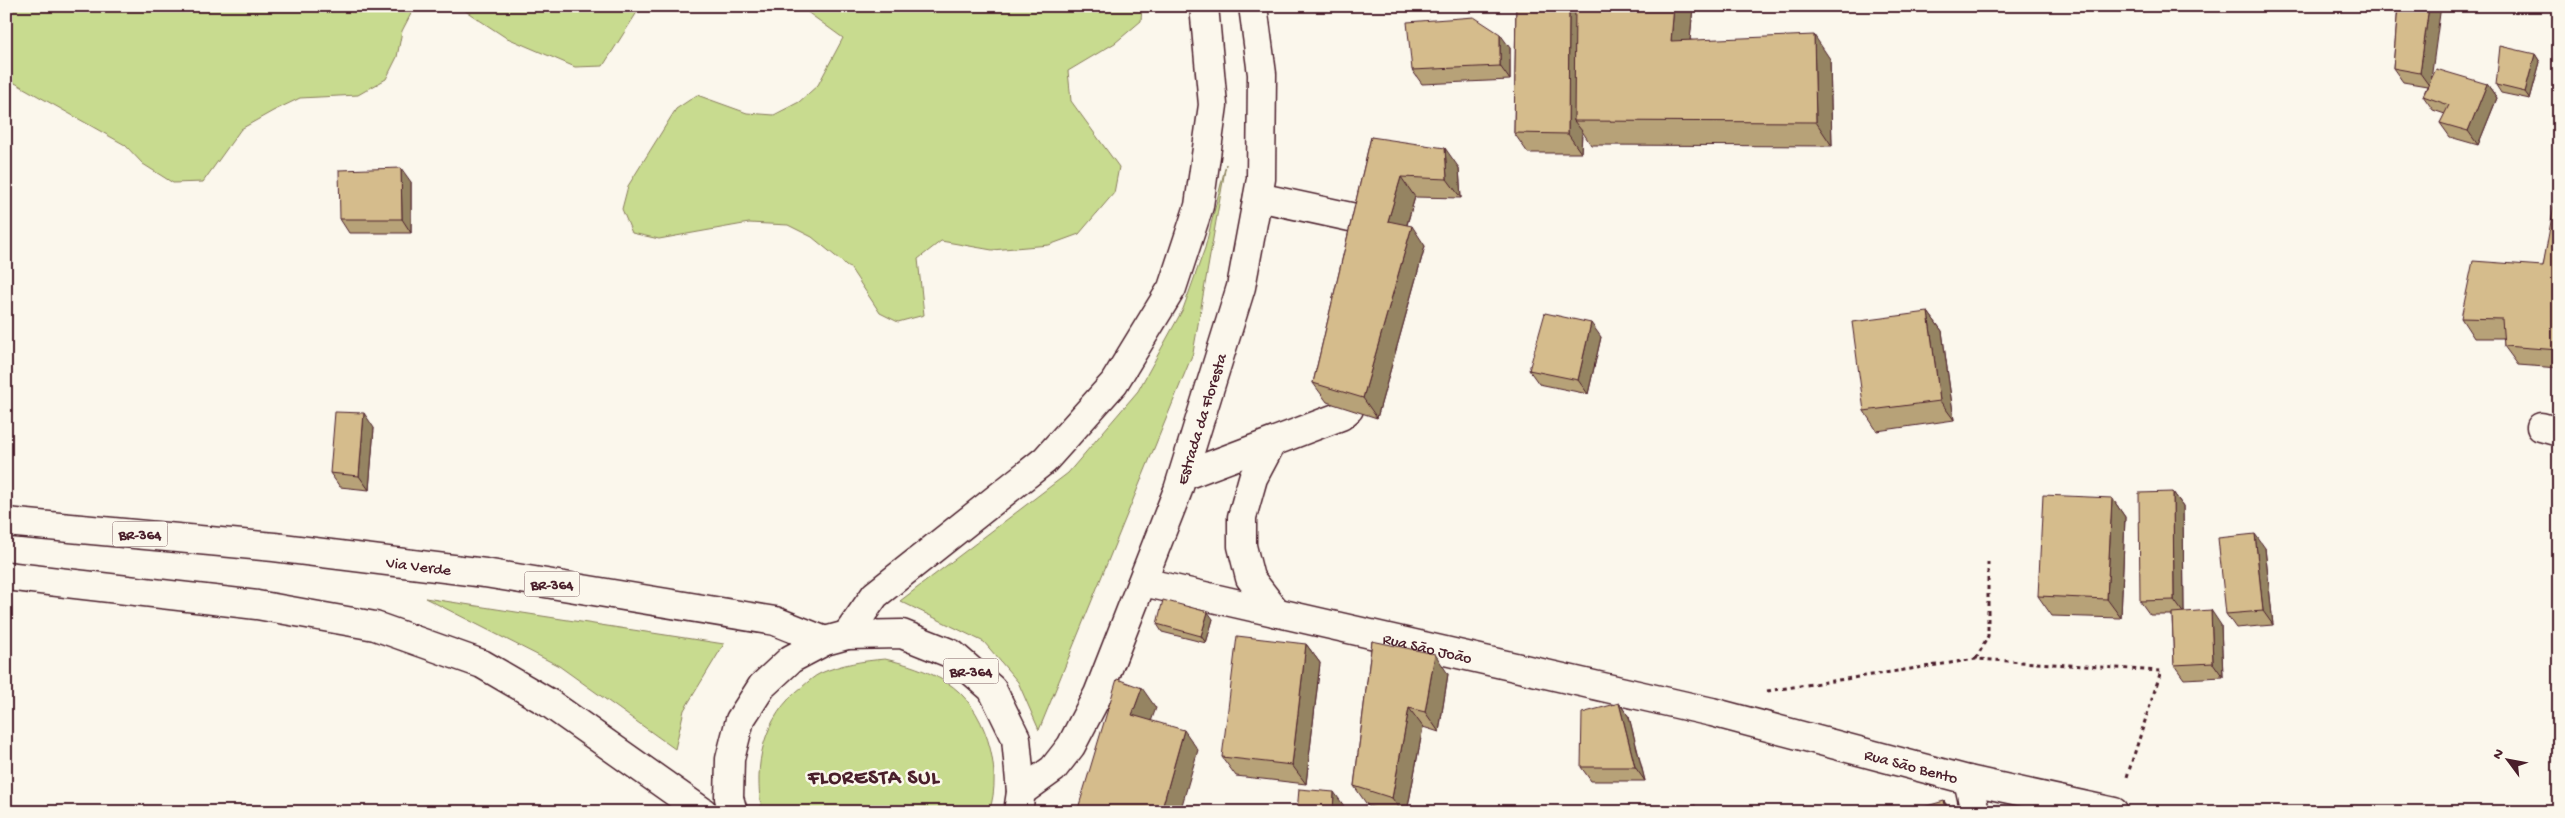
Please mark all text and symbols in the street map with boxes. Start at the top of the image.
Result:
street label: Estrada da Floresta [1174,351,1233,488]
road number: BR-364 [112,522,168,546]
street label: Via Verde [384,555,453,582]
road number: BR-364 [524,572,580,596]
street label: Rua São João [1380,631,1473,670]
road number: BR-364 [944,658,998,684]
north arrow [2482,736,2532,786]
text: N [2489,746,2509,763]
street label: Rua São Bento [1862,747,1959,790]
district label: FLORESTA SUL [807,767,940,792]

